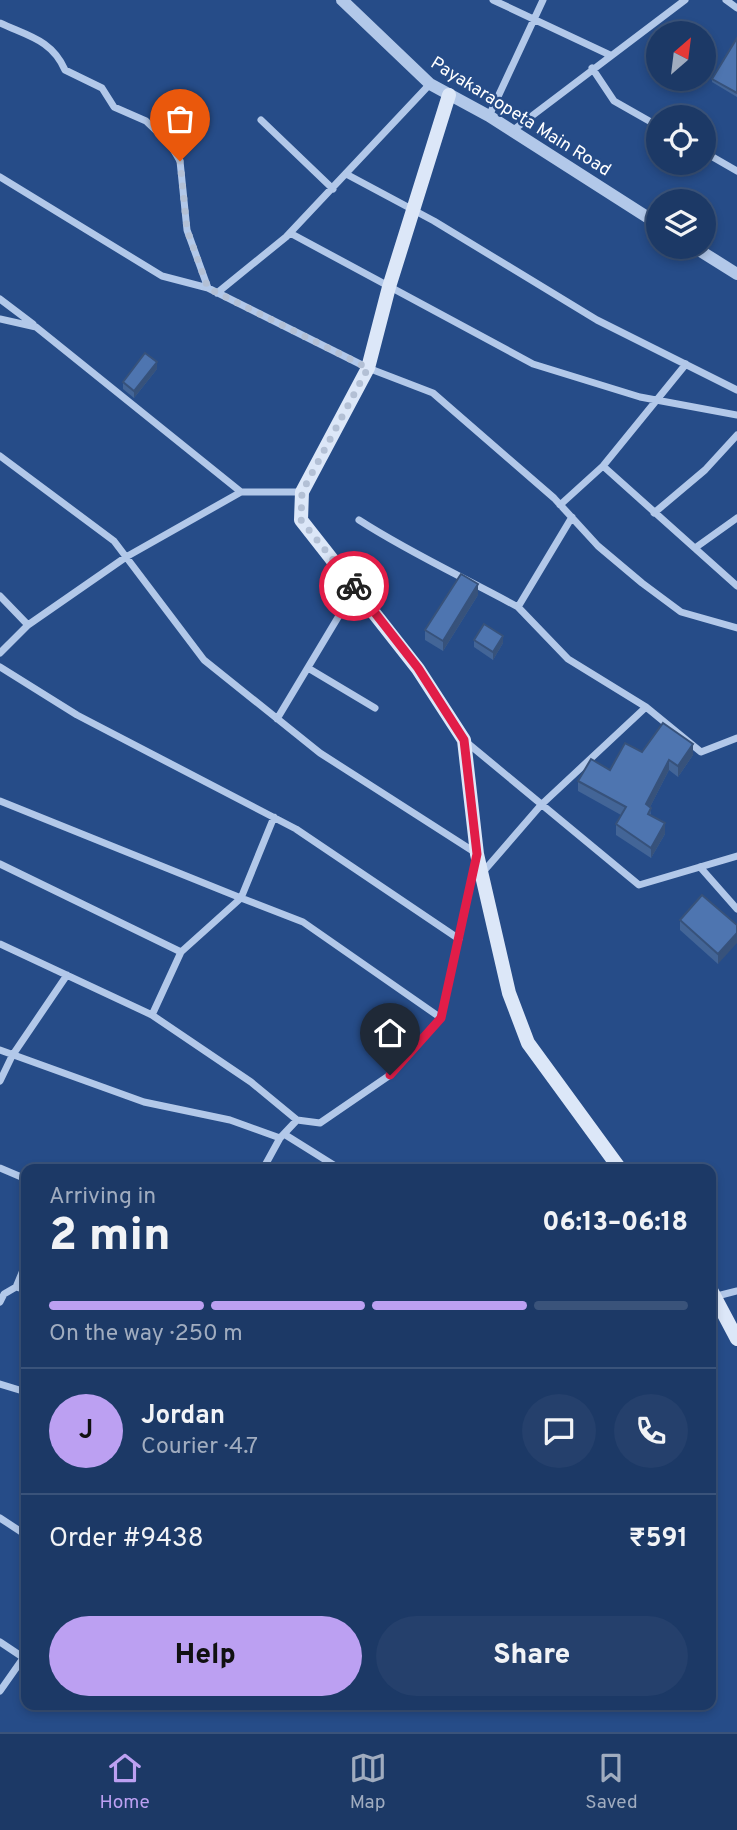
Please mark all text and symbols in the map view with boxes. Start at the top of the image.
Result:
north arrow [646,21,716,91]
map controls [646,21,716,259]
street label: Payakaraopeta Main Road [426,52,615,182]
pin [150,89,210,161]
icon: bag [161,100,199,138]
button: locate [646,105,716,175]
button: layers [646,189,716,259]
courier [319,551,389,621]
icon: bike [335,567,373,605]
pin [360,1003,420,1075]
icon: home [371,1014,409,1052]
text: Arriving in [49,1183,156,1212]
text: 06:13–06:18 [542,1207,688,1240]
text: 2 min [49,1208,171,1267]
text: On the way · 250 m [49,1320,243,1349]
button: chat [522,1394,596,1468]
button: phone [614,1394,688,1468]
text: Jordan [141,1400,225,1433]
text: J [79,1415,93,1448]
text: Courier · 4.7 [141,1433,258,1462]
text: Order #9438 [49,1523,204,1556]
text: ₹591 [629,1523,688,1556]
button: Help [49,1616,362,1696]
button: Share [376,1616,688,1696]
tab: Home [99,1749,150,1815]
tab: Map [349,1749,387,1815]
tab: Saved [585,1749,638,1815]

